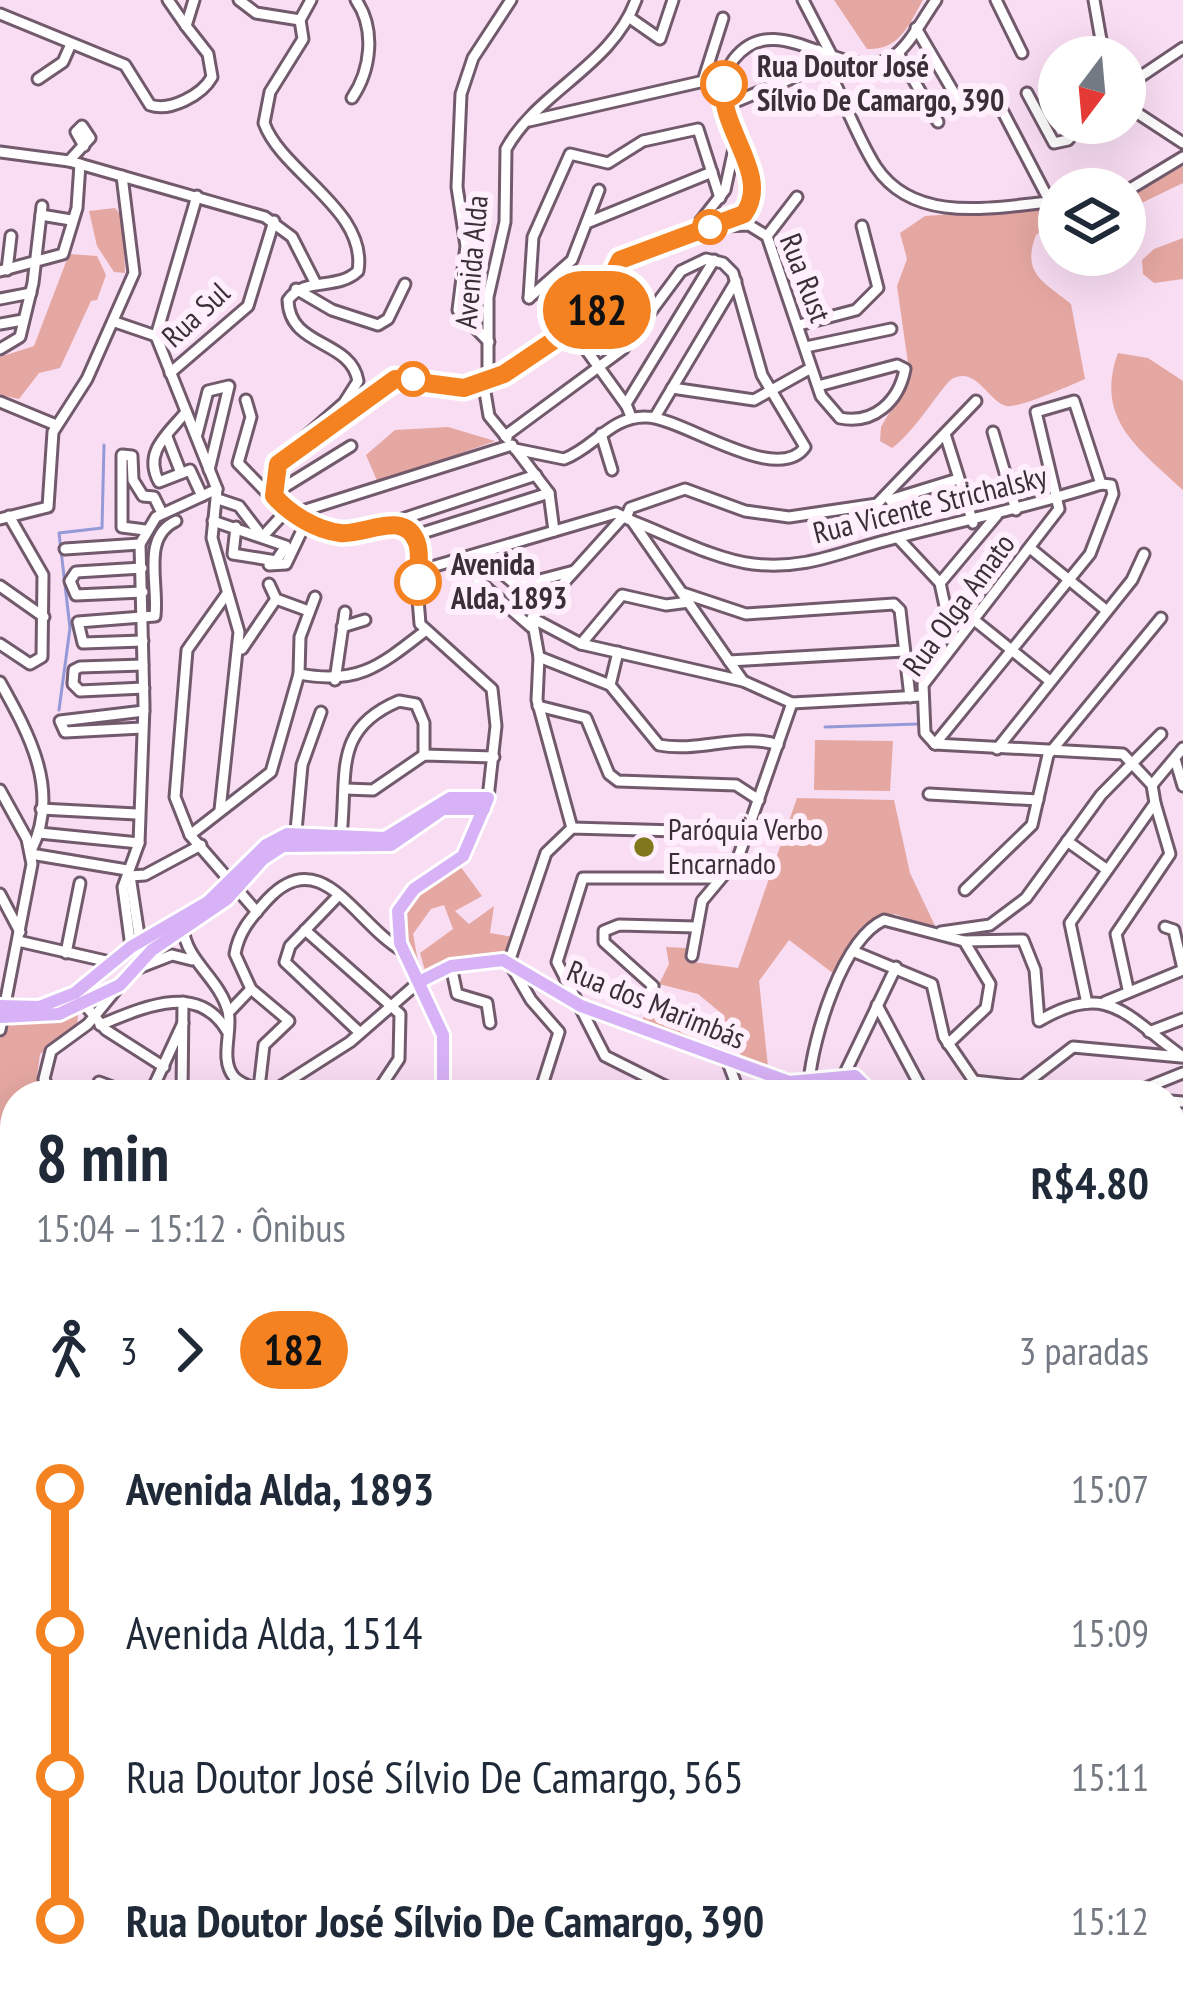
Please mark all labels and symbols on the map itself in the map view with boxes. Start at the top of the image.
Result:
north arrow [1038,36,1146,144]
place label: Rua Doutor José Sílvio De Camargo, 390 [757,46,1004,119]
marker: Rua Doutor José Sílvio De Camargo, 390 [702,62,746,106]
street label: Avenida Alda [445,194,496,330]
unlabelled marker [694,211,726,243]
street label: Rua Rust [772,228,841,328]
line badge: 182 [528,271,666,349]
street label: Rua Sul [153,273,237,355]
unlabelled marker [397,363,429,395]
street label: Rua Vicente Strichalsky [809,455,1051,551]
street label: Rua Olga Amato [893,525,1022,683]
place label: Avenida Alda, 1893 [450,544,567,617]
marker: Avenida Alda, 1893 [396,560,440,604]
place label: Paróquia Verbo Encarnado [668,809,823,882]
marker: Paróquia Verbo Encarnado [631,834,657,860]
street label: Rua dos Marimbás [562,950,751,1057]

